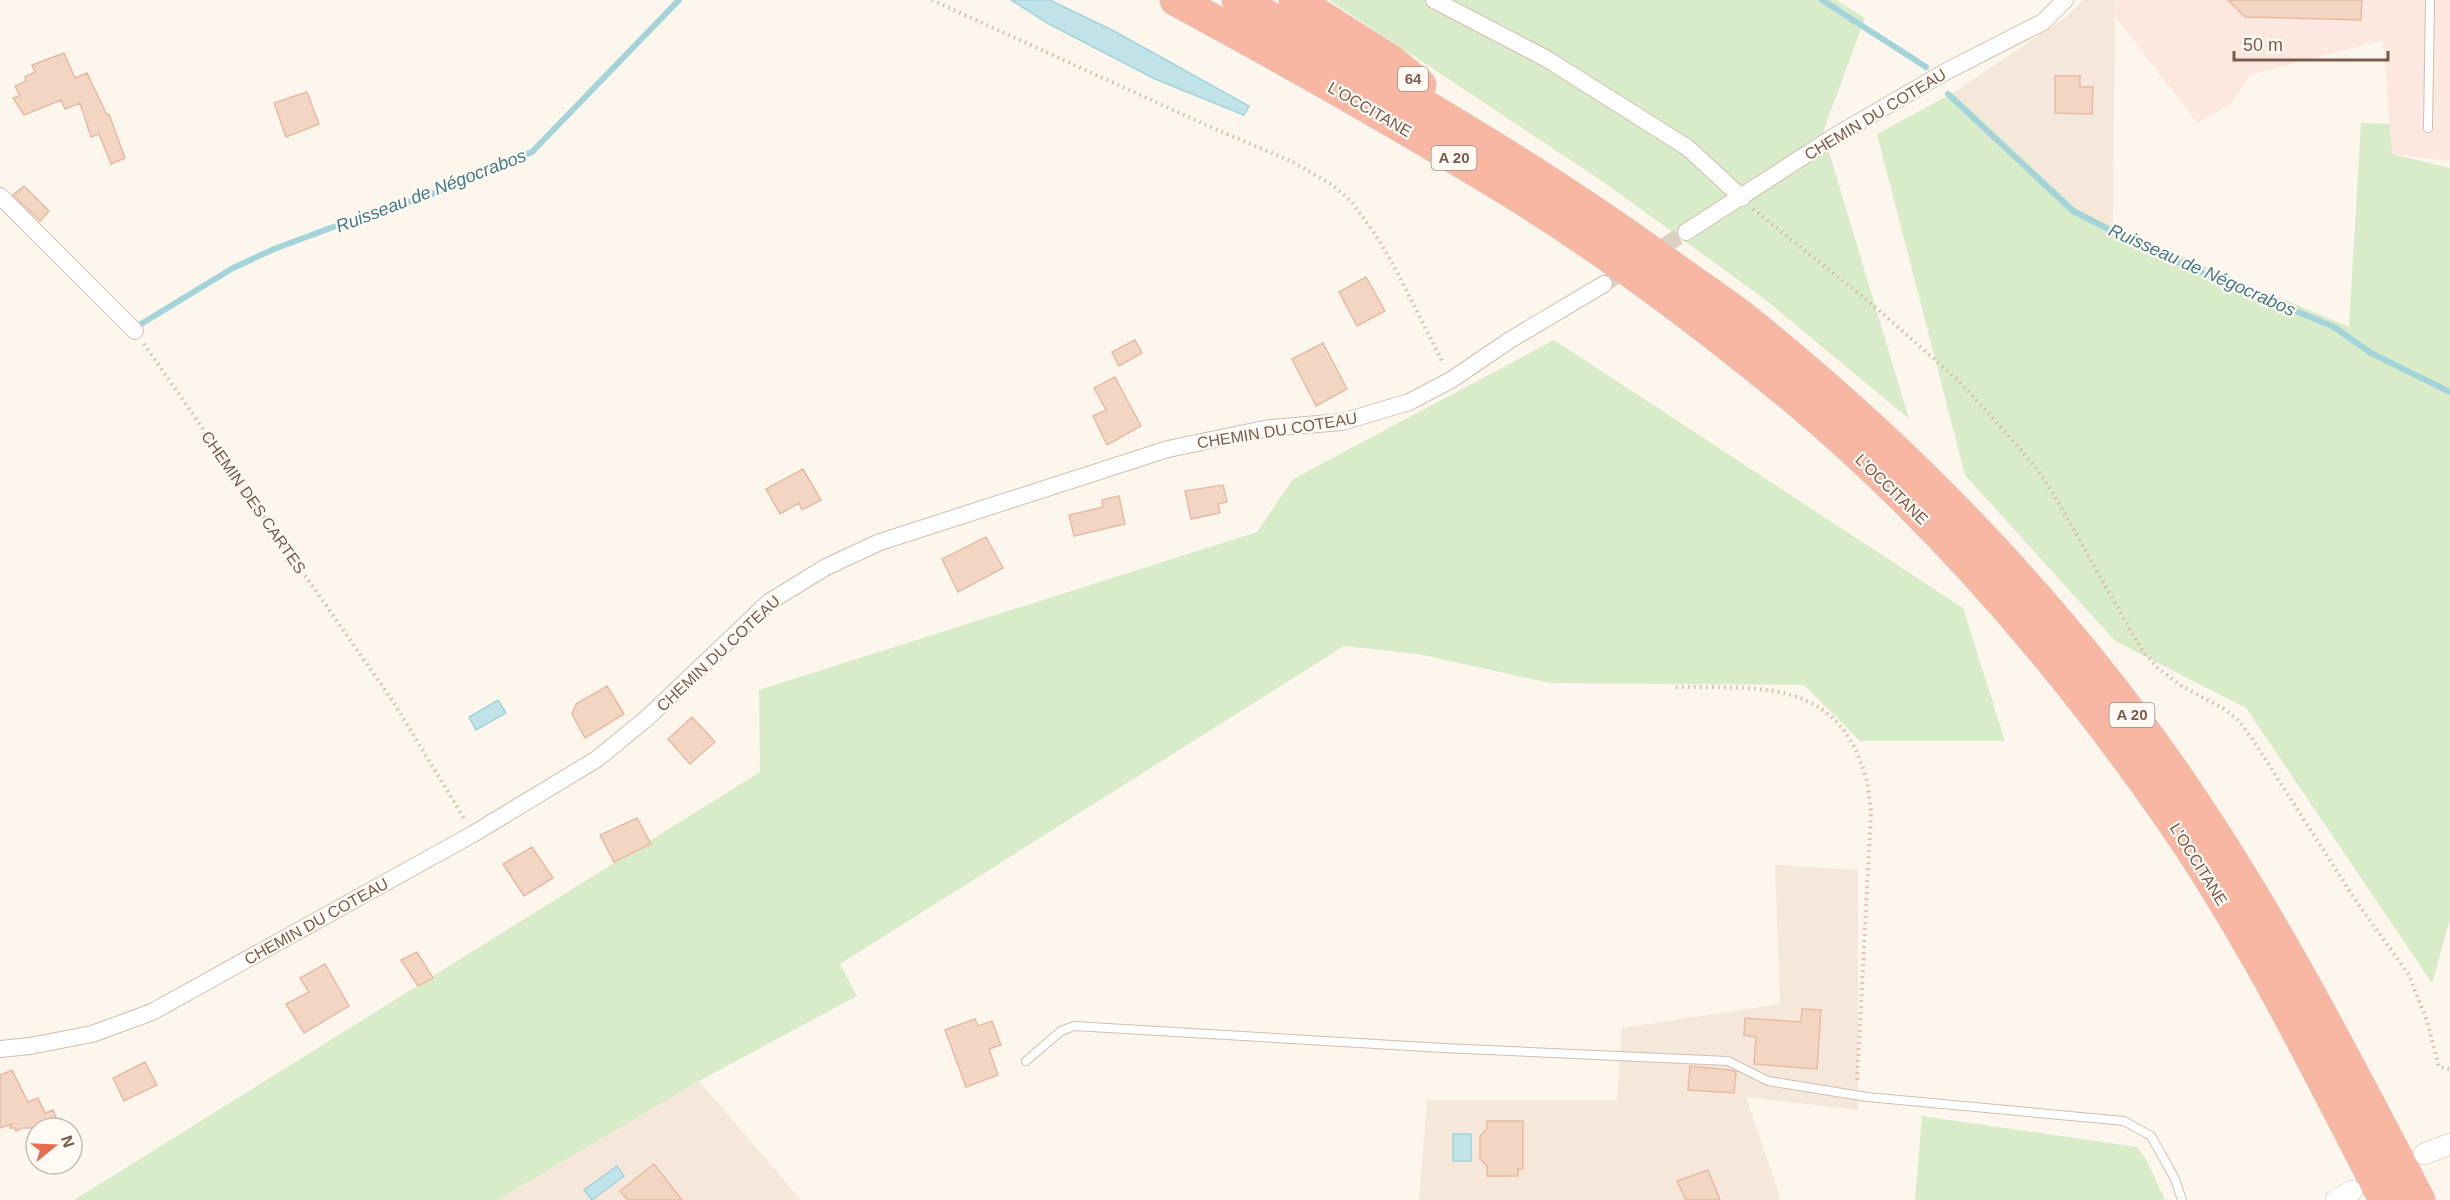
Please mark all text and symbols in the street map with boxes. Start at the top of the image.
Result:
scale bar [2234,24,2388,62]
text: 50 m [2243,35,2283,55]
street label: CHEMIN DU COTEAU [1802,65,1949,163]
road number: 64 [1398,67,1428,91]
street label: L'OCCITANE [1325,79,1414,140]
water label: Ruisseau de Négocrabos [333,145,529,237]
road number: A 20 [1432,146,1476,170]
water label: Ruisseau de Négocrabos [2106,220,2298,320]
street label: CHEMIN DU COTEAU [1196,409,1358,452]
street label: CHEMIN DES CARTES [198,428,309,577]
street label: L'OCCITANE [1852,451,1931,528]
street label: CHEMIN DU COTEAU [653,592,783,715]
road number: A 20 [2110,703,2154,727]
street label: L'OCCITANE [2167,820,2231,908]
street label: CHEMIN DU COTEAU [241,875,391,968]
north arrow [24,1116,84,1176]
text: N [58,1133,78,1150]

